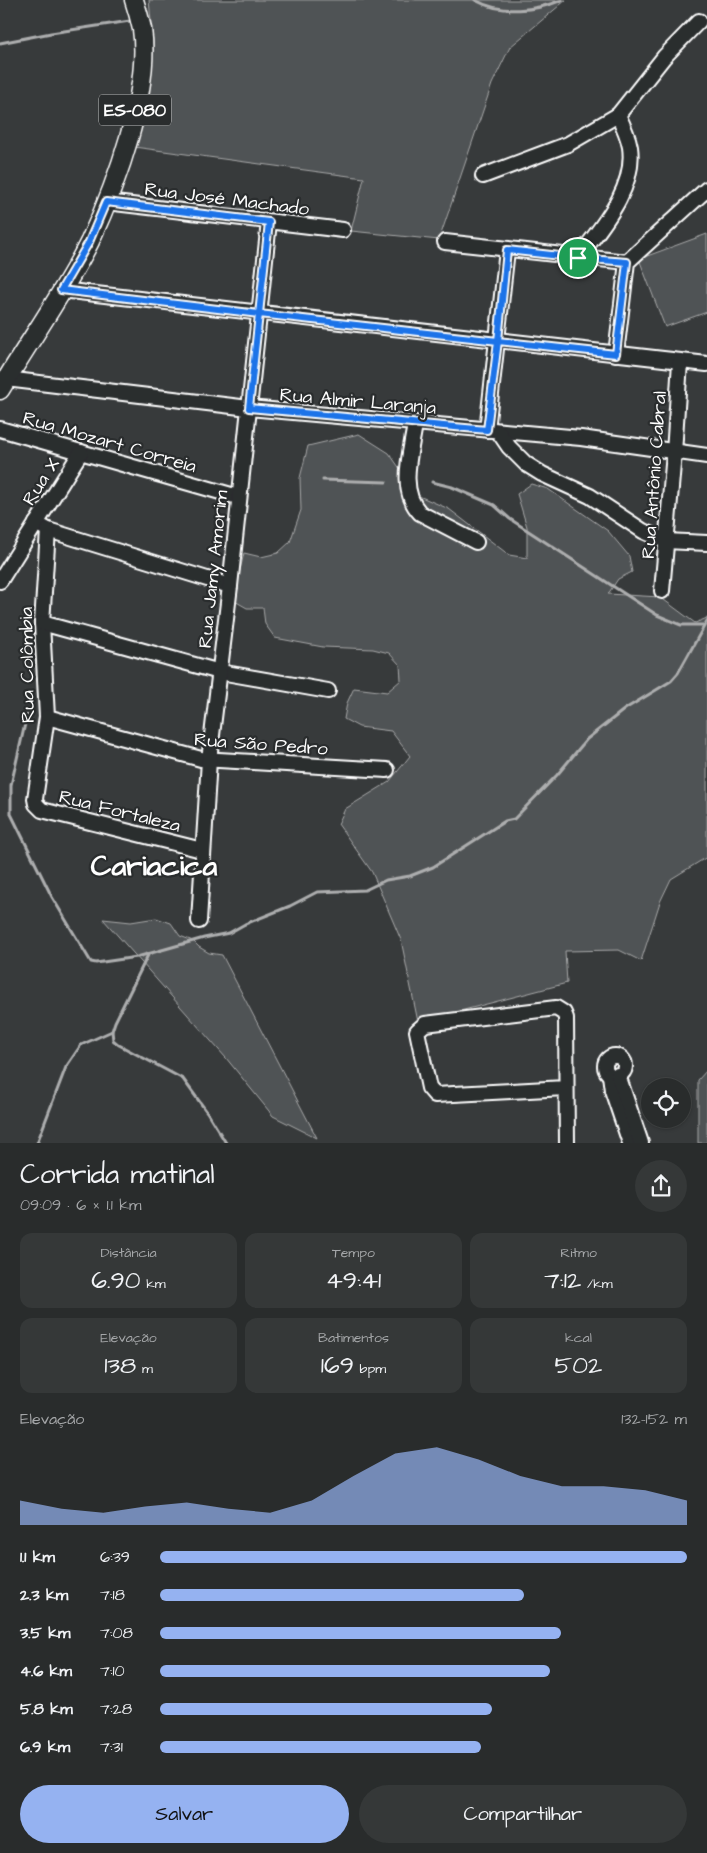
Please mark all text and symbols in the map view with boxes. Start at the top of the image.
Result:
road number: ES-080 [99,94,171,126]
street label: Rua José Machado [143,176,311,223]
pin [557,237,599,279]
icon: arrive [564,244,592,272]
street label: Rua Almir Laranja [279,381,438,422]
street label: Rua Antônio Cabral [635,390,674,560]
street label: Rua Mozart Correia [20,405,200,480]
street label: Rua X [16,453,66,511]
street label: Rua Jamy Amorim [192,489,236,650]
street label: Rua Colômbia [13,606,42,723]
street label: Rua São Pedro [193,726,329,763]
street label: Rua Fortaleza [56,783,184,840]
district label: Cariacica [91,846,217,887]
map controls [641,1078,691,1128]
button: locate [641,1078,691,1128]
text: Corrida matinal [20,1155,215,1194]
button: share [635,1160,687,1212]
text: 09:09 · 6 × 1.1 km [20,1194,142,1216]
text: Distância [100,1243,157,1263]
text: Tempo [332,1243,375,1263]
text: Ritmo [560,1243,597,1263]
text: 6.90 [91,1263,141,1298]
text: 49:41 [326,1263,381,1298]
text: 7:12 [544,1263,581,1298]
text: km [141,1274,166,1294]
text: /km [581,1274,613,1294]
text: Elevação [100,1328,157,1348]
text: Batimentos [318,1328,389,1348]
text: kcal [565,1328,592,1348]
text: 138 [104,1348,136,1383]
text: 169 [321,1348,354,1383]
text: 502 [555,1348,602,1383]
text: m [136,1359,153,1379]
text: bpm [354,1359,386,1379]
text: Elevação [20,1408,84,1430]
text: 132–152 m [621,1408,687,1430]
text: 1.1 km [20,1546,55,1568]
text: 6:39 [100,1546,130,1568]
text: 2.3 km [20,1584,68,1606]
text: 7:18 [100,1584,125,1606]
text: 3.5 km [20,1622,70,1644]
text: 7:08 [100,1622,133,1644]
text: 4.6 km [20,1660,72,1682]
text: 7:10 [100,1660,125,1682]
text: 5.8 km [20,1698,73,1720]
text: 7:28 [100,1698,132,1720]
text: 6.9 km [20,1736,70,1758]
text: 7:31 [100,1736,123,1758]
button: Salvar [20,1785,349,1843]
button: Compartilhar [359,1785,687,1843]

